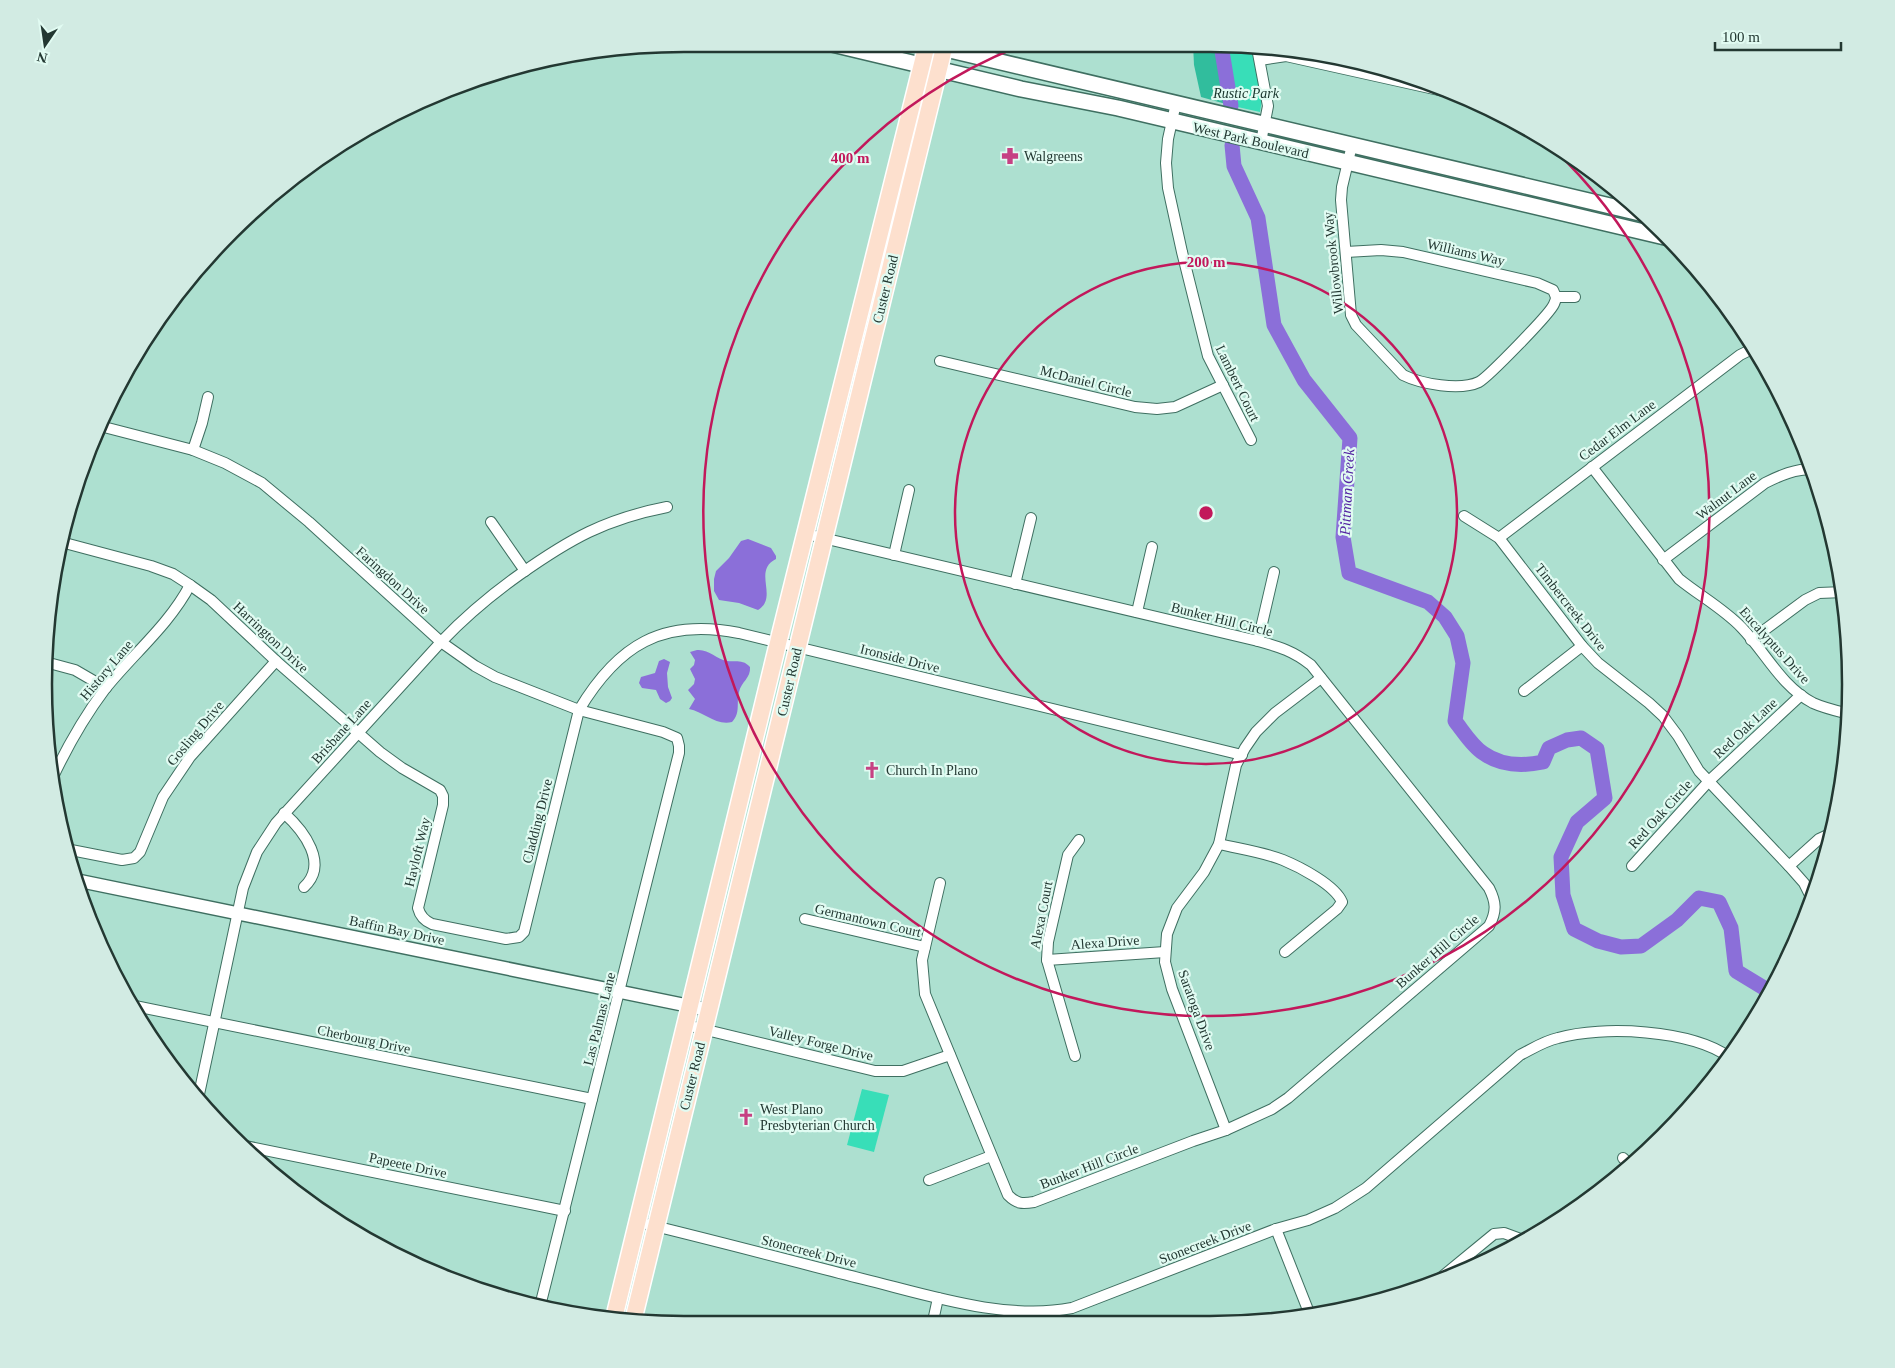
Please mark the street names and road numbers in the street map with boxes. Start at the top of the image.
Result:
street label: West Park Boulevard [1191,120,1310,161]
street label: Willowbrook Way [1321,211,1346,315]
street label: Williams Way [1426,236,1506,269]
street label: Custer Road [870,254,901,325]
street label: Lambert Court [1213,343,1262,424]
street label: McDaniel Circle [1039,363,1133,400]
street label: Cedar Elm Lane [1576,397,1658,464]
street label: Walnut Lane [1693,468,1759,523]
street label: Faringdon Drive [353,544,432,617]
street label: Timbercreek Drive [1532,561,1609,654]
street label: Harrington Drive [230,599,311,676]
street label: Bunker Hill Circle [1170,600,1274,639]
street label: Eucalyptus Drive [1736,604,1813,687]
street label: History Lane [77,637,136,703]
street label: Ironside Drive [859,641,941,676]
street label: Custer Road [774,647,805,718]
street label: Red Oak Lane [1711,695,1780,761]
street label: Brisbane Lane [309,696,374,767]
street label: Gosling Drive [164,698,227,769]
street label: Cladding Drive [520,777,555,865]
street label: Red Oak Circle [1626,777,1695,852]
street label: Hayloft Way [402,816,433,889]
street label: Alexa Court [1028,880,1055,950]
street label: Germantown Court [813,901,923,940]
street label: Bunker Hill Circle [1393,912,1482,991]
street label: Baffin Bay Drive [348,913,446,948]
street label: Alexa Drive [1070,933,1140,952]
street label: Saratoga Drive [1175,968,1218,1052]
street label: Las Palmas Lane [581,971,618,1067]
street label: Cherbourg Drive [316,1022,412,1057]
street label: Valley Forge Drive [767,1023,875,1064]
street label: Custer Road [677,1041,708,1112]
street label: Bunker Hill Circle [1038,1141,1141,1192]
street label: Papeete Drive [368,1150,448,1181]
street label: Stonecreek Drive [1157,1218,1253,1267]
street label: Stonecreek Drive [760,1232,858,1271]

